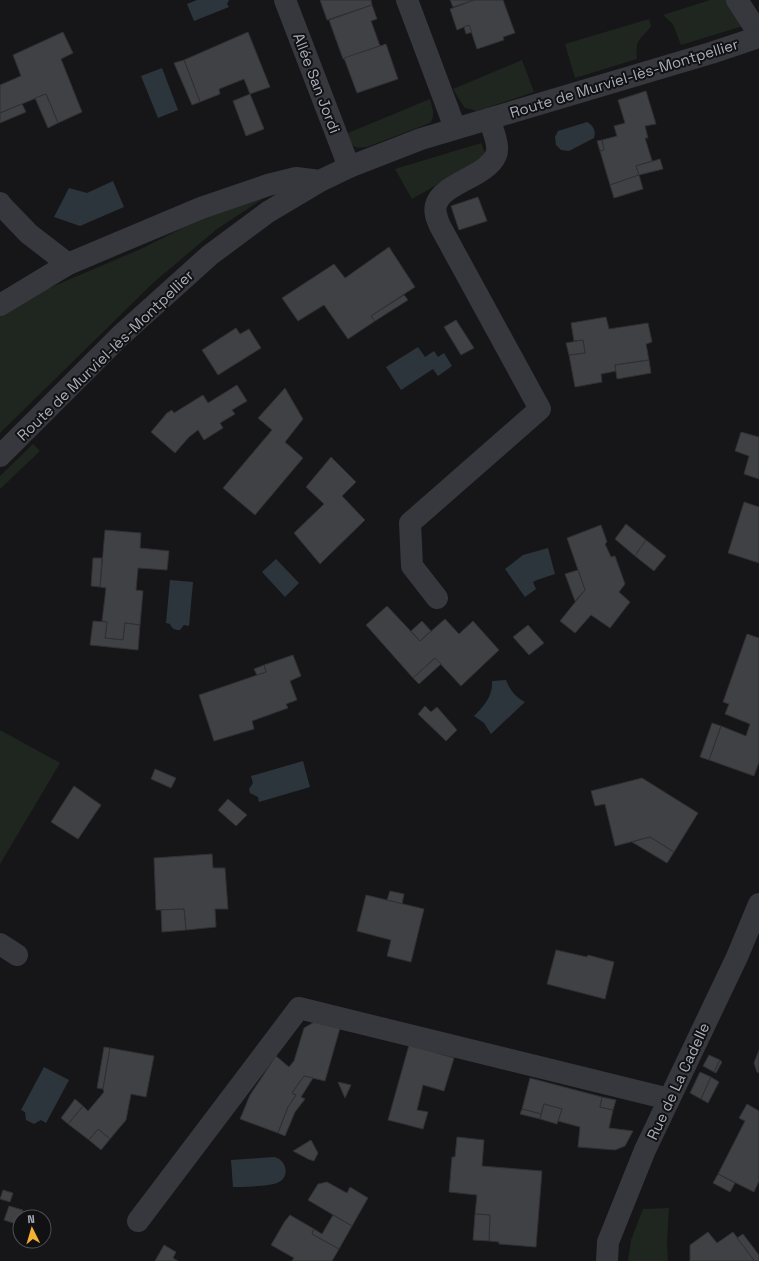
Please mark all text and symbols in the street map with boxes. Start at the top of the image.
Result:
street label: Allée San Jordi [289,30,345,136]
street label: Route de Murviel-lès-Montpellier [507,34,741,122]
street label: Route de Murviel-lès-Montpellier [13,265,197,445]
street label: Rue de La Cadelle [642,1019,714,1143]
north arrow [12,1209,52,1249]
text: N [27,1212,35,1226]

